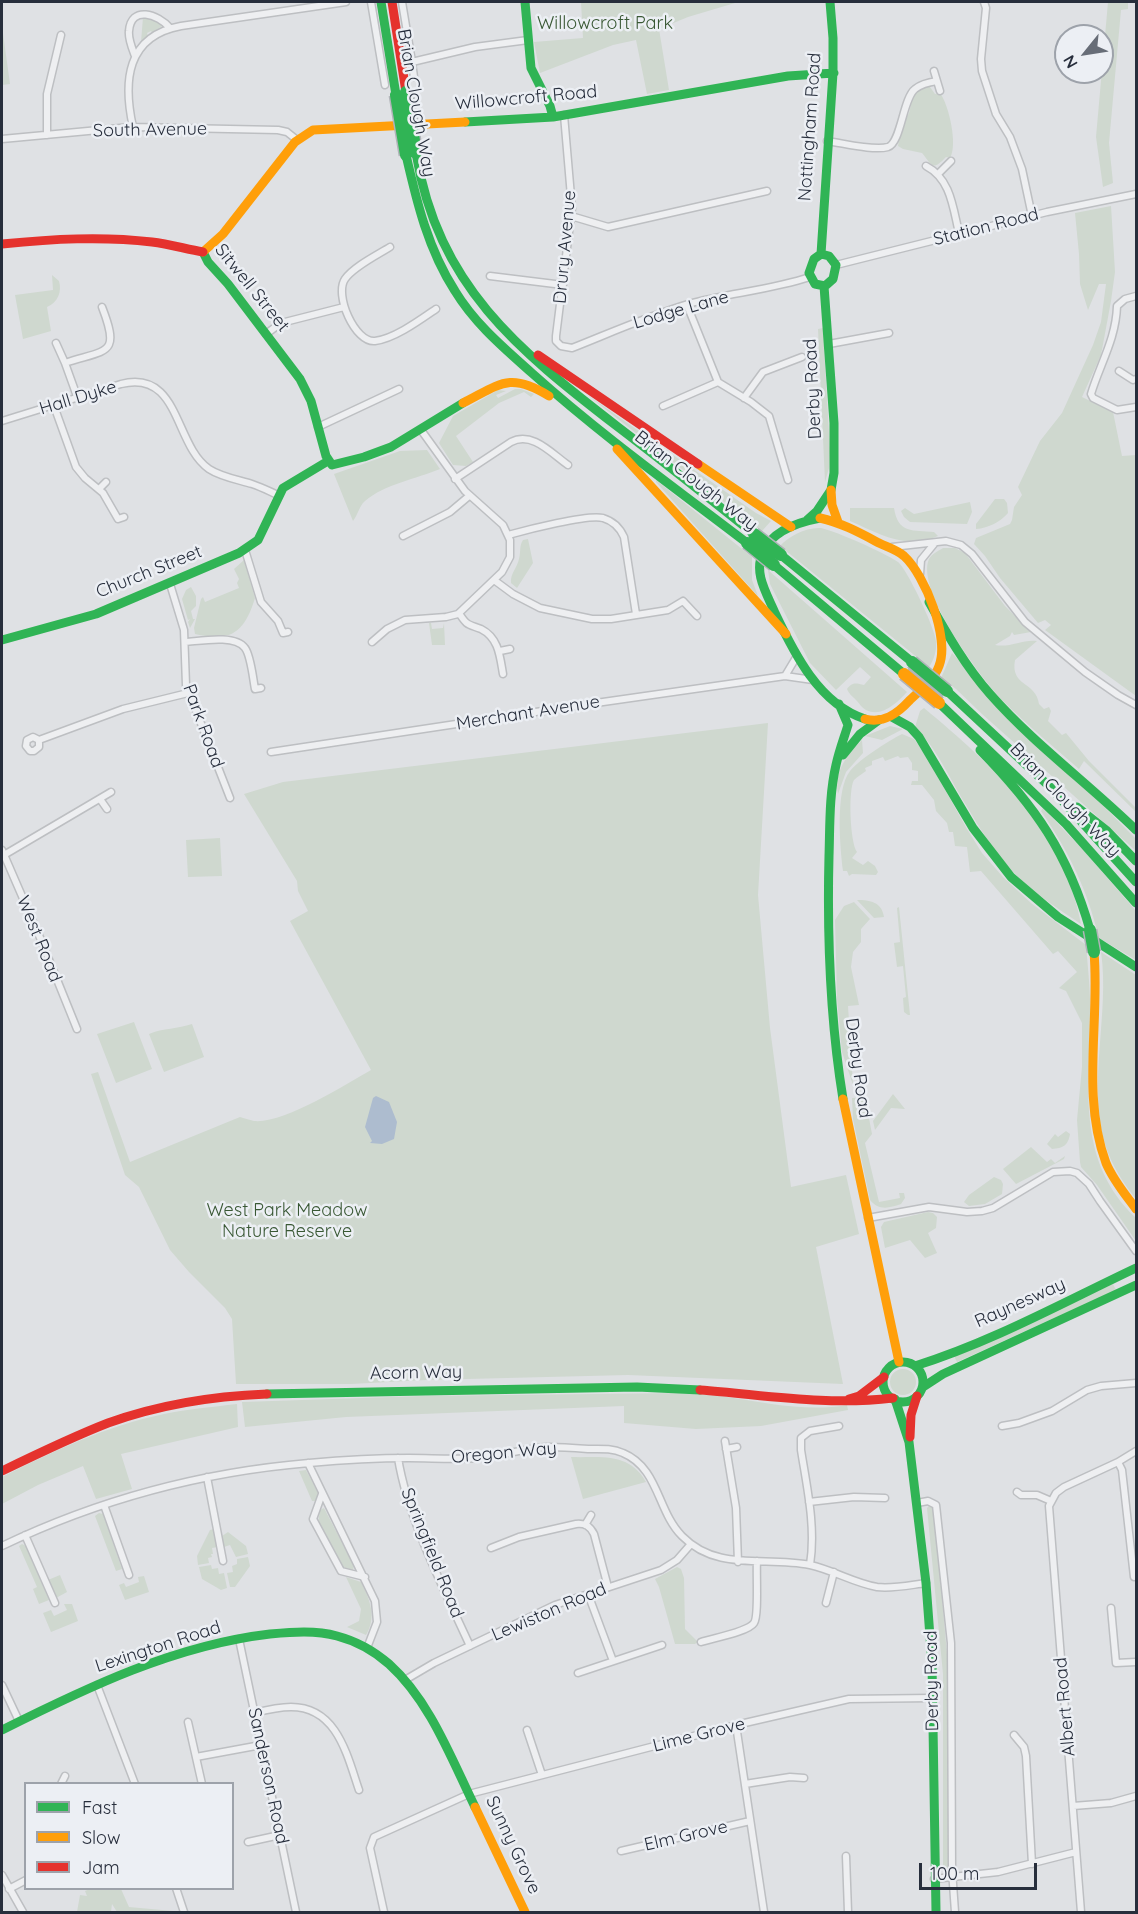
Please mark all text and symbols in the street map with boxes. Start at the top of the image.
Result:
park label: Willowcroft Park [537,13,673,35]
north arrow [1054,24,1114,84]
street label: Brian Clough Way [392,27,440,179]
street label: Nottingham Road [794,52,826,202]
text: N [1059,52,1082,72]
street label: Willowcroft Road [454,81,598,115]
street label: South Avenue [93,118,207,142]
street label: Drury Avenue [549,189,581,305]
street label: Station Road [931,203,1041,251]
street label: Sitwell Street [210,240,294,336]
street label: Lodge Lane [631,286,731,334]
street label: Derby Road [800,338,826,440]
street label: Hall Dyke [37,376,119,420]
street label: Brian Clough Way [630,426,762,536]
street label: Church Street [93,541,205,603]
street label: Park Road [178,681,228,771]
street label: Merchant Avenue [455,691,601,735]
street label: Brian Clough Way [1005,739,1125,861]
street label: West Road [12,893,66,985]
street label: Derby Road [840,1017,876,1119]
park label: West Park Meadow Nature Reserve [206,1200,368,1242]
street label: Raynesway [971,1273,1069,1333]
street label: Acorn Way [370,1361,462,1385]
street label: Oregon Way [450,1438,558,1468]
street label: Springfield Road [396,1485,468,1621]
street label: Lewiston Road [488,1578,610,1646]
street label: Lexington Road [93,1617,223,1677]
street label: Derby Road [920,1630,944,1732]
street label: Albert Road [1050,1657,1080,1757]
street label: Sanderson Road [243,1706,293,1846]
street label: Lime Grove [651,1713,747,1757]
legend [24,1782,234,1890]
street label: Sunny Grove [481,1793,545,1897]
text: Fast [82,1796,117,1819]
street label: Elm Grove [642,1816,730,1856]
text: Slow [82,1826,120,1849]
scale bar [922,1851,1040,1889]
text: Jam [82,1856,120,1879]
text: 100 m [930,1862,979,1885]

